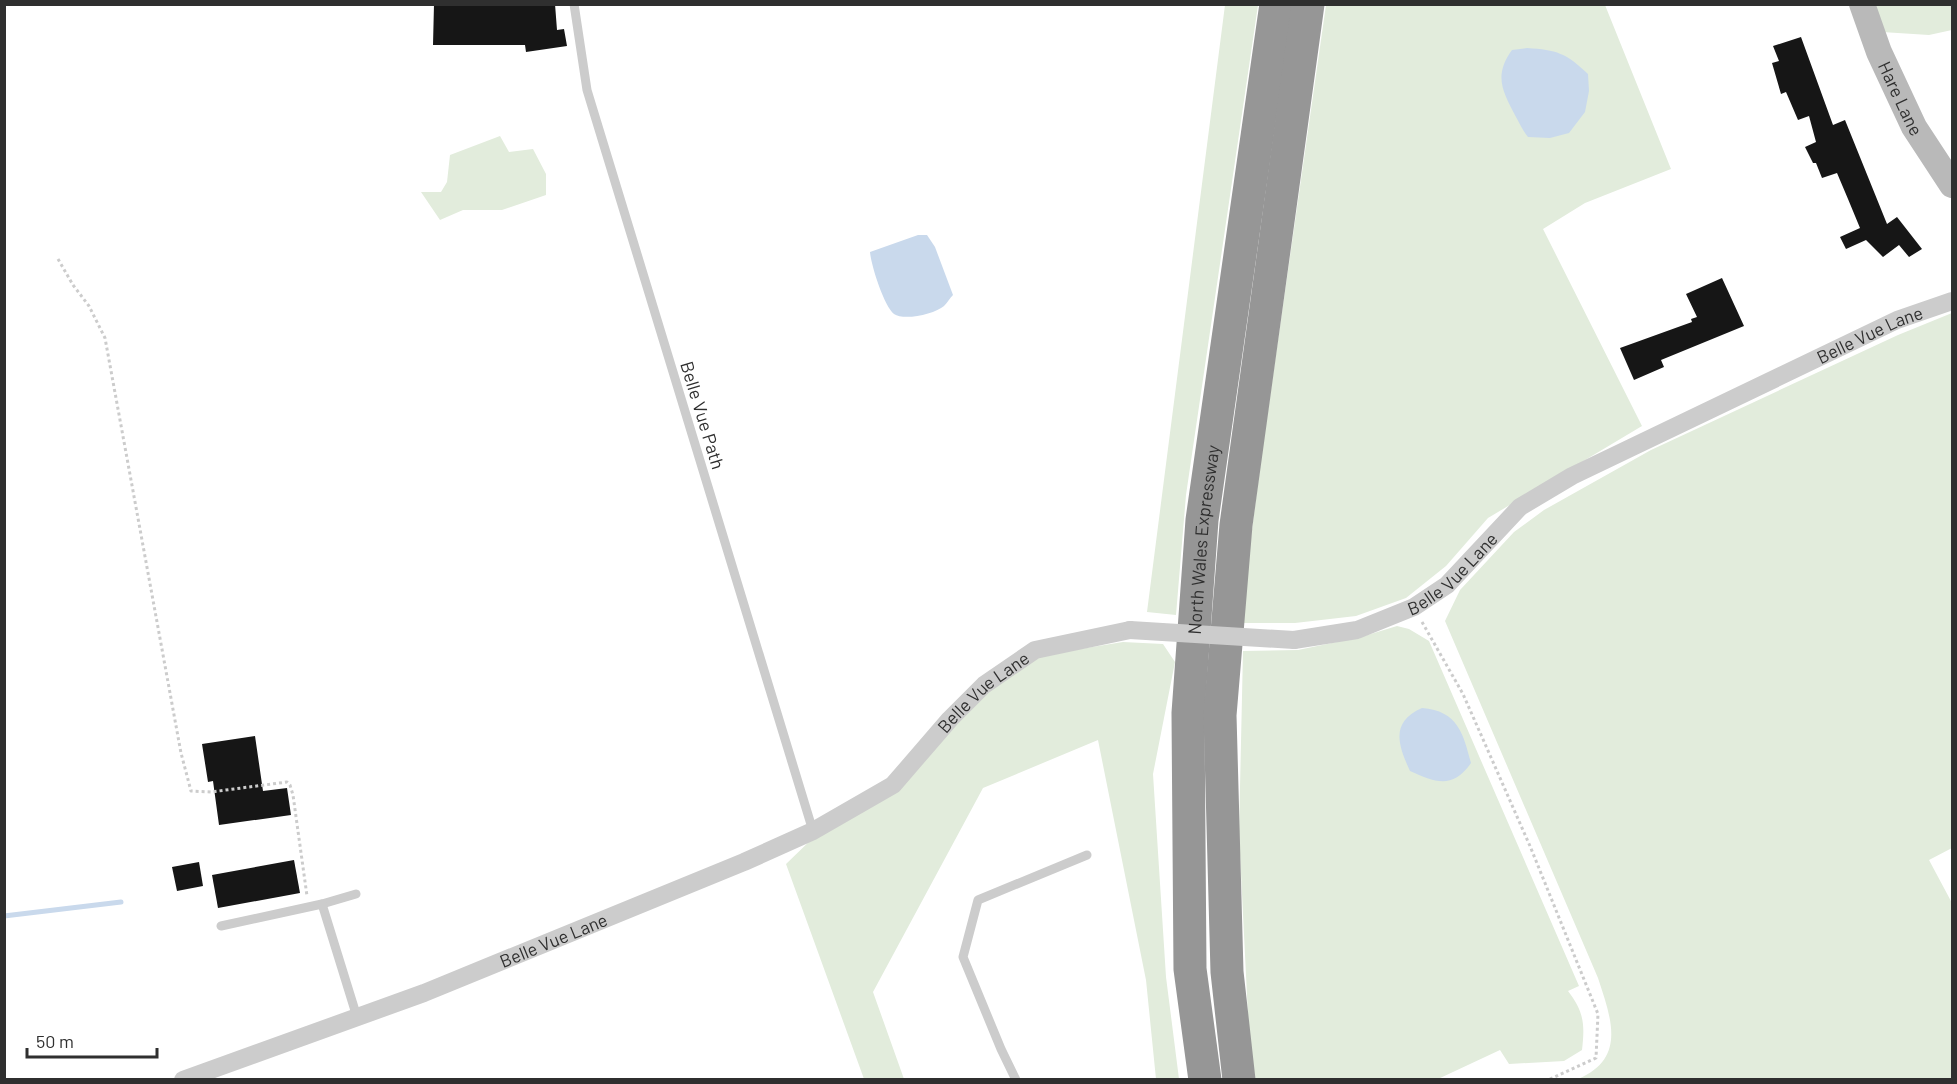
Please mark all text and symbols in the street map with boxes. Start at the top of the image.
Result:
street label: Hare Lane [1874,58,1928,140]
street label: Belle Vue Lane [1813,301,1926,368]
street label: Belle Vue Path [676,358,730,472]
street label: North Wales Expressway [1183,443,1224,635]
street label: Belle Vue Lane [1404,528,1502,620]
street label: Belle Vue Lane [932,647,1033,737]
street label: Belle Vue Lane [496,908,610,972]
scale bar [27,1021,158,1059]
text: 50 m [36,1030,74,1052]

